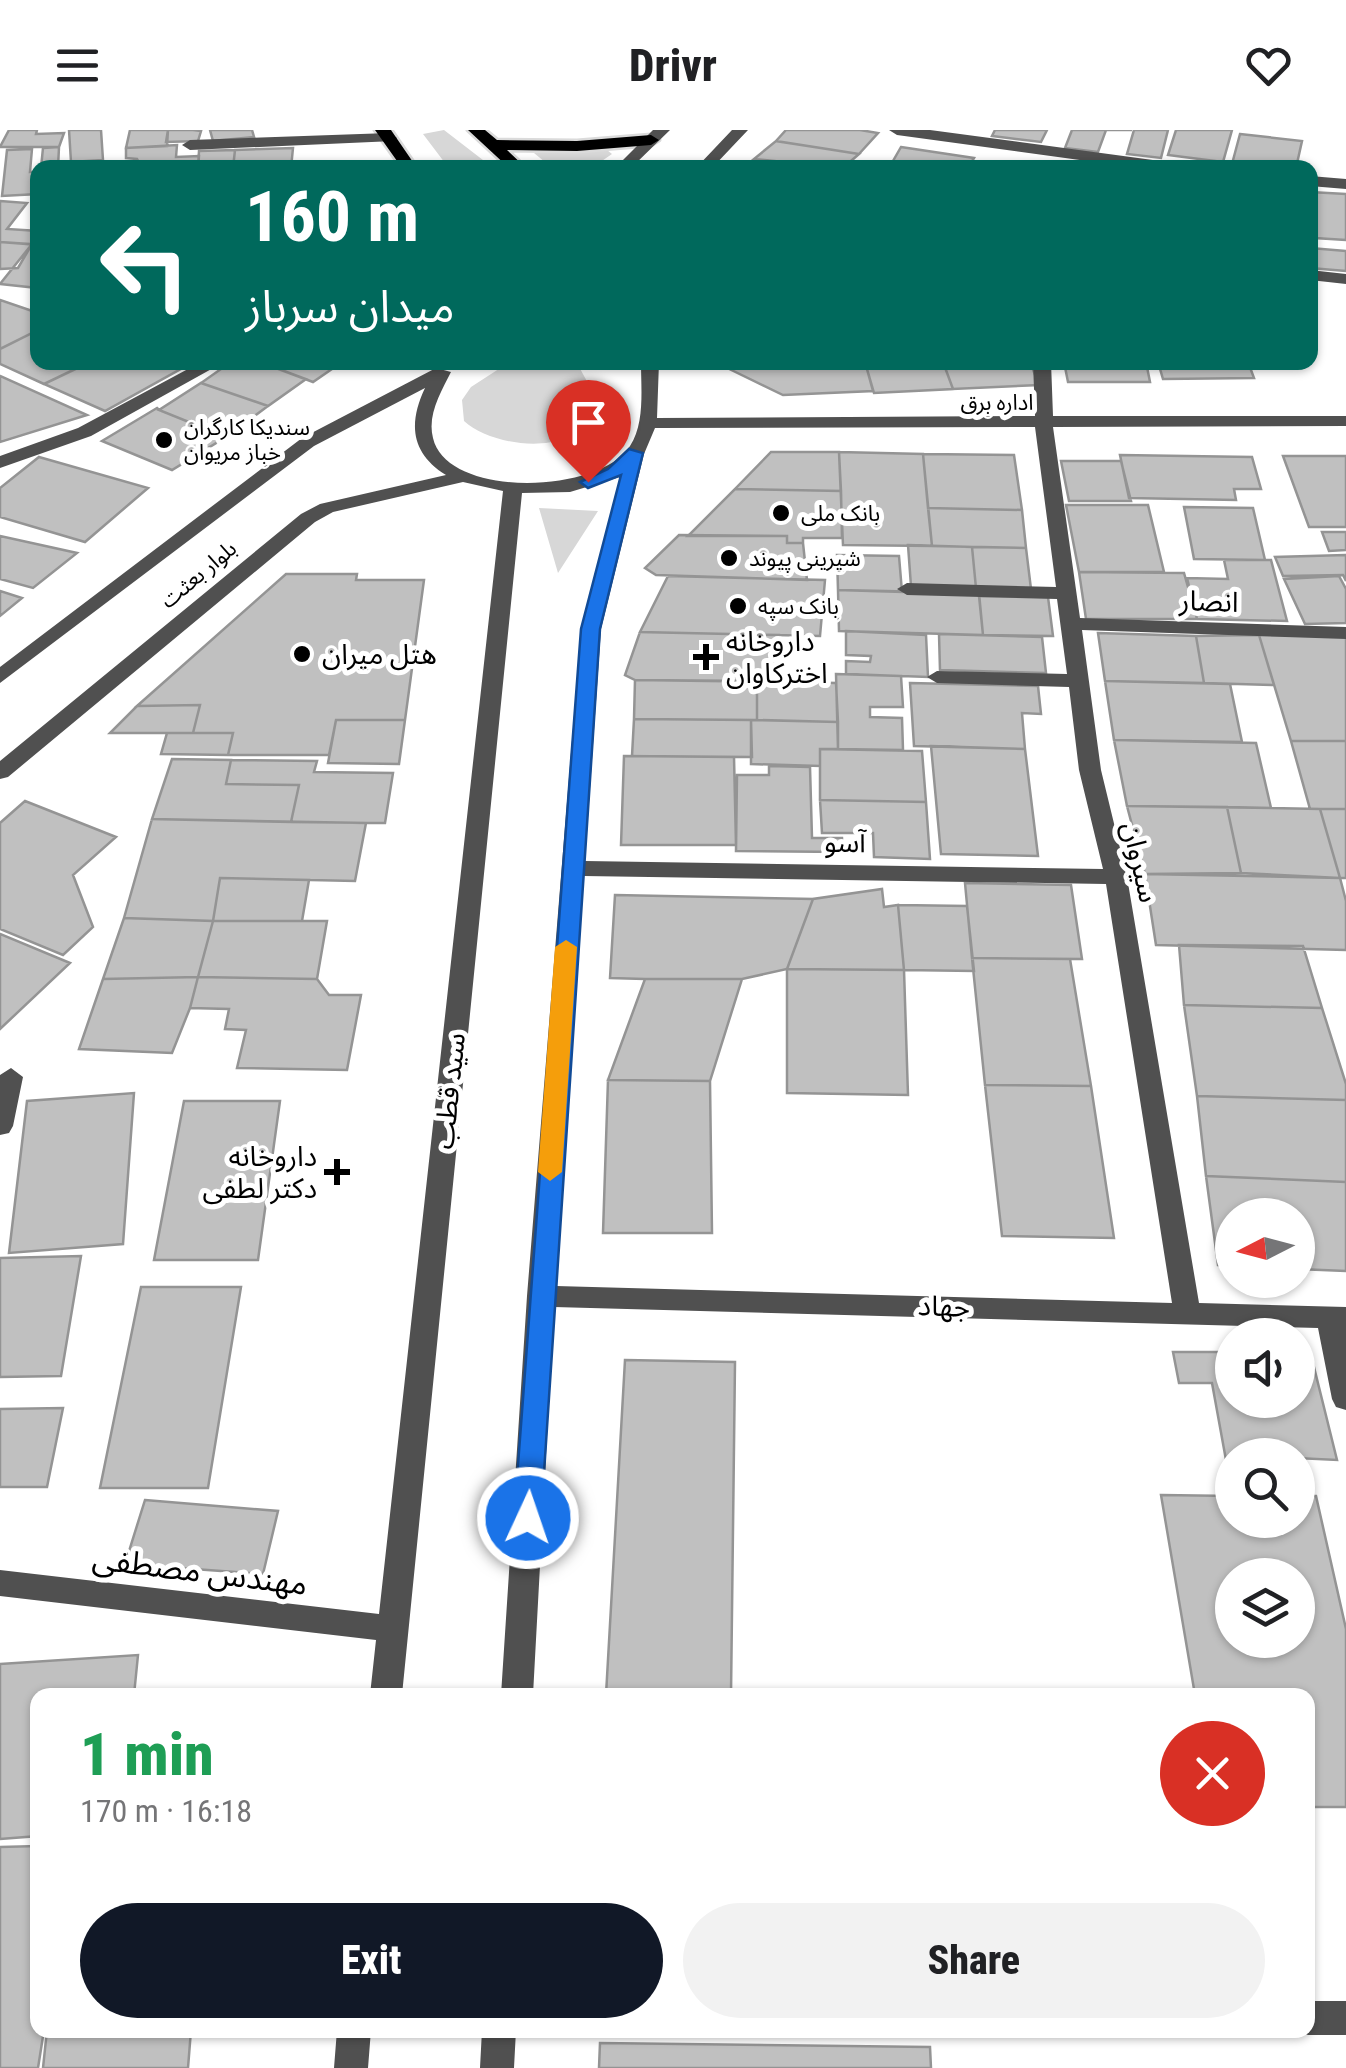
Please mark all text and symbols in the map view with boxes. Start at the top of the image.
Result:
icon: menu [50,38,105,93]
icon: heart [1241,38,1296,93]
text: Drivr [629,39,717,92]
text: 160 m [245,176,419,258]
icon: left [80,200,210,330]
text: میدان سرباز [245,280,455,333]
pin [546,380,631,483]
street label: اداره برق [960,390,1034,416]
icon: arrive [561,395,616,450]
place label: سندیکا کارگران خباز مریوان [184,415,310,466]
marker: سندیکا کارگران خباز مریوان [153,429,175,451]
place label: بانک ملی [801,501,880,526]
marker: بانک ملی [770,502,792,524]
street label: بلوار بعثت [155,536,242,614]
place label: شیرینی پیوند [749,546,861,573]
marker: شیرینی پیوند [718,547,740,569]
street label: انصار [1178,584,1239,619]
place label: بانک سپه [758,594,839,621]
marker: بانک سپه [727,595,749,617]
place label: داروخانه اخترکاوان [726,625,828,690]
place label: هتل میران [322,638,437,671]
marker: هتل میران [291,643,313,665]
marker: داروخانه اخترکاوان [695,646,717,668]
street label: سیروان [1115,819,1166,906]
street label: آسو [824,826,868,859]
street label: سید قطب [427,1031,472,1151]
place label: داروخانه دکتر لطفی [203,1140,317,1205]
marker: داروخانه دکتر لطفی [326,1161,348,1183]
north arrow [1215,1198,1315,1298]
map controls [1215,1198,1315,1658]
street label: جهاد [917,1289,971,1324]
button: sound [1215,1318,1315,1418]
button: search [1215,1438,1315,1538]
position arrow [476,1466,580,1570]
street label: مهندس مصطفی [90,1539,310,1603]
button: layers [1215,1558,1315,1658]
text: 1 min [80,1719,214,1790]
button: close [1160,1721,1265,1826]
text: 170 m · 16:18 [80,1792,252,1830]
button: Exit [80,1903,663,2018]
button: Share [683,1903,1265,2018]

